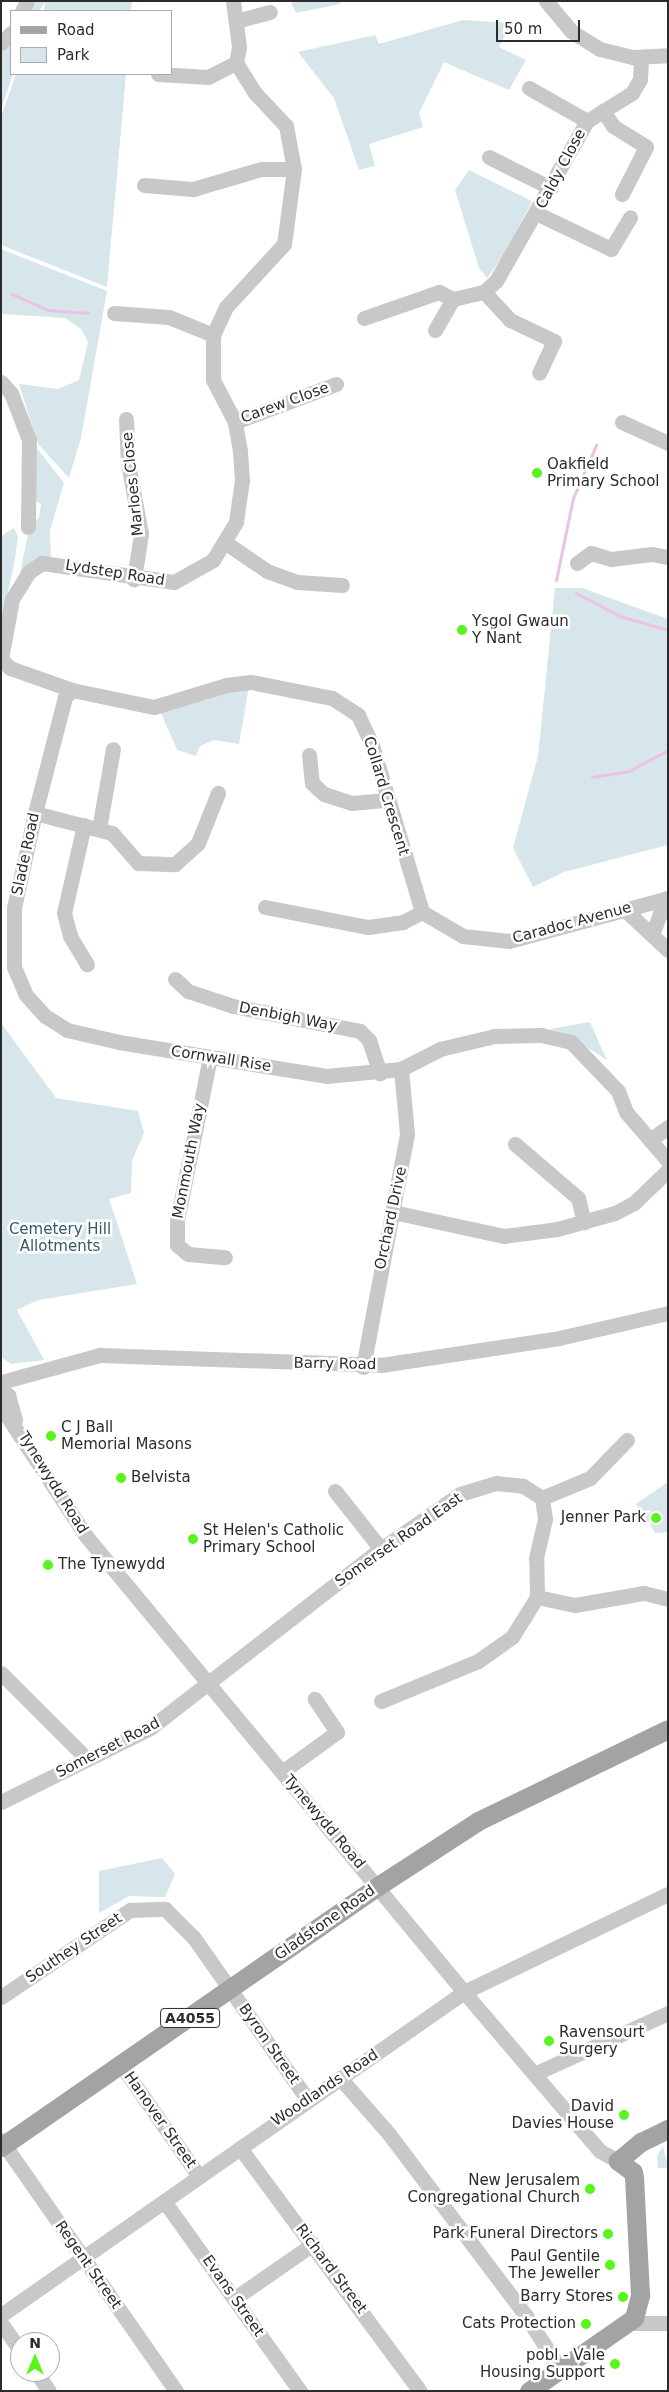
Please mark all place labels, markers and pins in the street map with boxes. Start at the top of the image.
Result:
place label: Oakfield Primary School [547,455,660,490]
marker: Oakfield Primary School [531,467,543,479]
place label: Ysgol Gwaun Y Nant [472,612,569,647]
marker: Ysgol Gwaun Y Nant [456,624,468,636]
place label: C J Ball Memorial Masons [61,1418,192,1453]
marker: C J Ball Memorial Masons [45,1430,57,1442]
place label: Belvista [131,1469,191,1487]
marker: Belvista [115,1472,127,1484]
place label: Jenner Park [561,1509,646,1527]
marker: Jenner Park [650,1512,662,1524]
place label: St Helen's Catholic Primary School [203,1521,344,1556]
marker: St Helen's Catholic Primary School [187,1533,199,1545]
place label: The Tynewydd [58,1556,165,1574]
marker: The Tynewydd [42,1559,54,1571]
place label: Ravensourt Surgery [559,2023,644,2058]
marker: Ravensourt Surgery [543,2035,555,2047]
place label: David Davies House [511,2097,614,2132]
marker: David Davies House [618,2109,630,2121]
place label: New Jerusalem Congregational Church [408,2171,580,2206]
marker: New Jerusalem Congregational Church [584,2183,596,2195]
place label: Park Funeral Directors [432,2225,598,2243]
marker: Park Funeral Directors [602,2228,614,2240]
place label: Paul Gentile The Jeweller [508,2247,600,2282]
marker: Paul Gentile The Jeweller [604,2259,616,2271]
place label: Barry Stores [520,2288,613,2306]
marker: Barry Stores [617,2291,629,2303]
place label: Cats Protection [462,2315,576,2333]
marker: Cats Protection [580,2318,592,2330]
place label: pobl - Vale Housing Support [480,2346,605,2381]
marker: pobl - Vale Housing Support [609,2358,621,2370]

